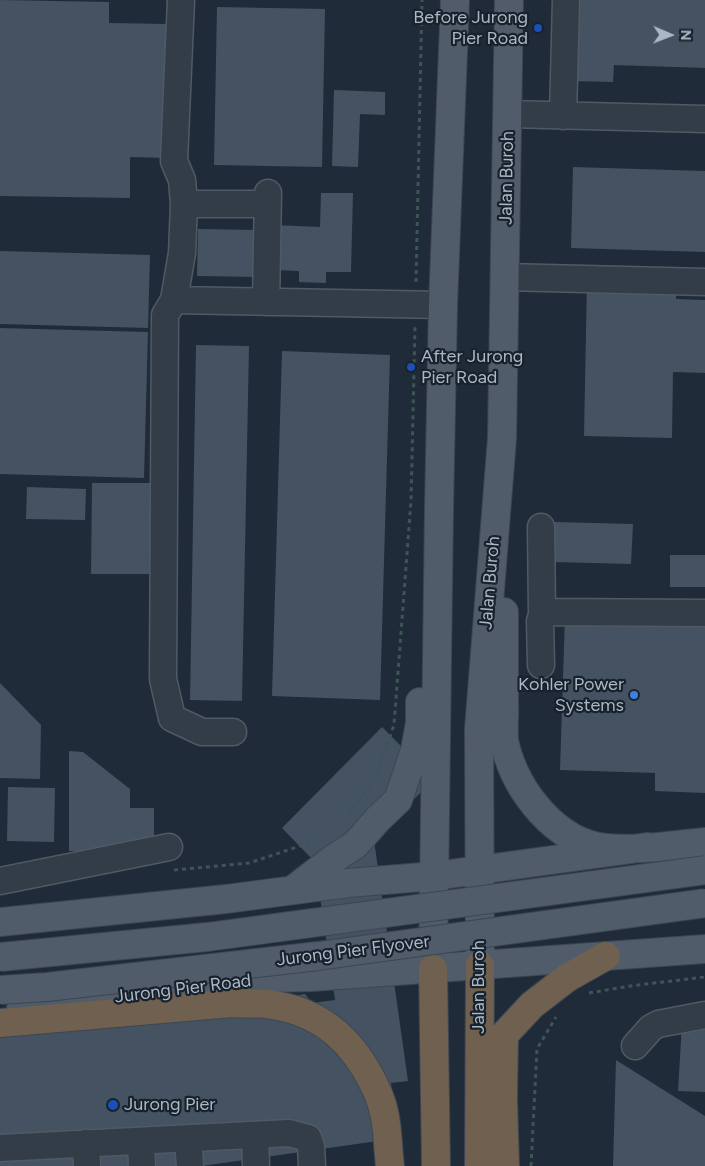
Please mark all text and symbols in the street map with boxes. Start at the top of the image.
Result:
place label: Before Jurong Pier Road [413,7,528,50]
north arrow [645,10,695,60]
marker: Before Jurong Pier Road [532,22,544,34]
text: N [677,30,694,41]
street label: Jalan Buroh [495,131,519,225]
place label: After Jurong Pier Road [421,346,523,388]
marker: After Jurong Pier Road [405,361,417,373]
street label: Jalan Buroh [475,535,505,631]
place label: Kohler Power Systems [518,674,624,716]
marker: Kohler Power Systems [628,689,640,701]
street label: Jurong Pier Flyover [275,931,431,971]
street label: Jalan Buroh [468,940,490,1034]
street label: Jurong Pier Road [114,970,252,1008]
place label: Jurong Pier [124,1094,215,1116]
marker: Jurong Pier [106,1098,120,1112]

